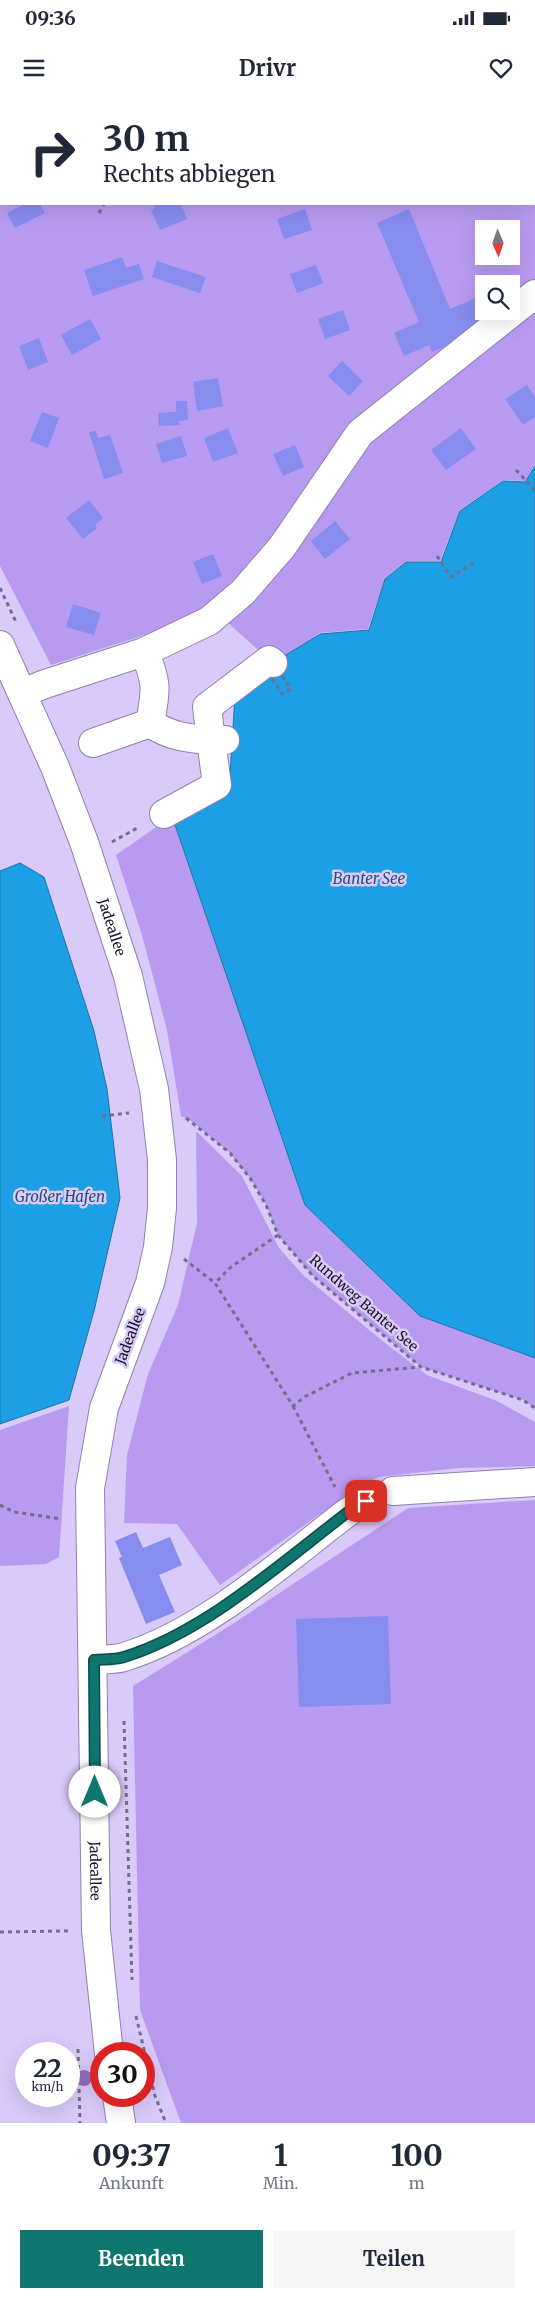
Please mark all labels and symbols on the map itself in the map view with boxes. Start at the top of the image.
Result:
north arrow [475,220,520,265]
water label: Banter See [333,869,406,888]
street label: Jadeallee [94,895,130,958]
water label: Großer Hafen [15,1187,105,1206]
street label: Rundweg Banter See [306,1251,422,1355]
street label: Jadeallee [111,1305,149,1368]
pin [345,1480,387,1522]
position arrow [68,1765,120,1817]
street label: Jadeallee [86,1840,105,1901]
speed limit sign: 30 [90,2042,155,2107]

